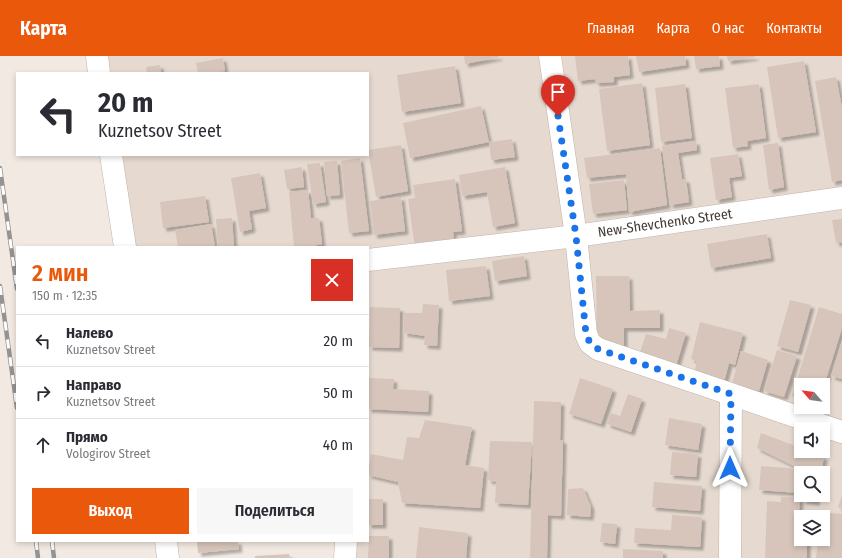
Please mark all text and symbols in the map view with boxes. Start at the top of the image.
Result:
text: Карта [20,17,67,40]
text: Главная [587,20,634,37]
text: Карта [656,20,690,37]
text: О нас [712,20,744,37]
text: Контакты [766,20,822,37]
pin [541,75,575,116]
icon: arrive [547,81,569,103]
text: 20 m [98,86,153,119]
icon: left [32,88,84,140]
text: Kuznetsov Street [98,120,222,142]
street label: New-Shevchenko Street [597,205,734,241]
text: 2 мин [32,259,89,287]
button: close [311,259,353,301]
text: 150 m · 12:35 [32,288,97,303]
text: Налево [66,324,113,342]
icon: left [32,330,54,352]
text: 20 m [324,332,353,350]
text: Kuznetsov Street [66,342,155,357]
text: Направо [66,376,121,394]
north arrow [794,378,830,414]
map controls [794,378,830,546]
icon: right [32,382,54,404]
text: 50 m [323,384,353,402]
text: Kuznetsov Street [66,394,155,409]
button: sound [794,422,830,458]
text: Прямо [66,428,108,446]
icon: ahead [32,434,54,456]
text: 40 m [323,436,353,454]
text: Vologirov Street [66,446,151,461]
position arrow [709,447,751,489]
button: search [794,466,830,502]
button: Выход [32,488,189,534]
button: Поделиться [197,488,353,534]
button: layers [794,510,830,546]

